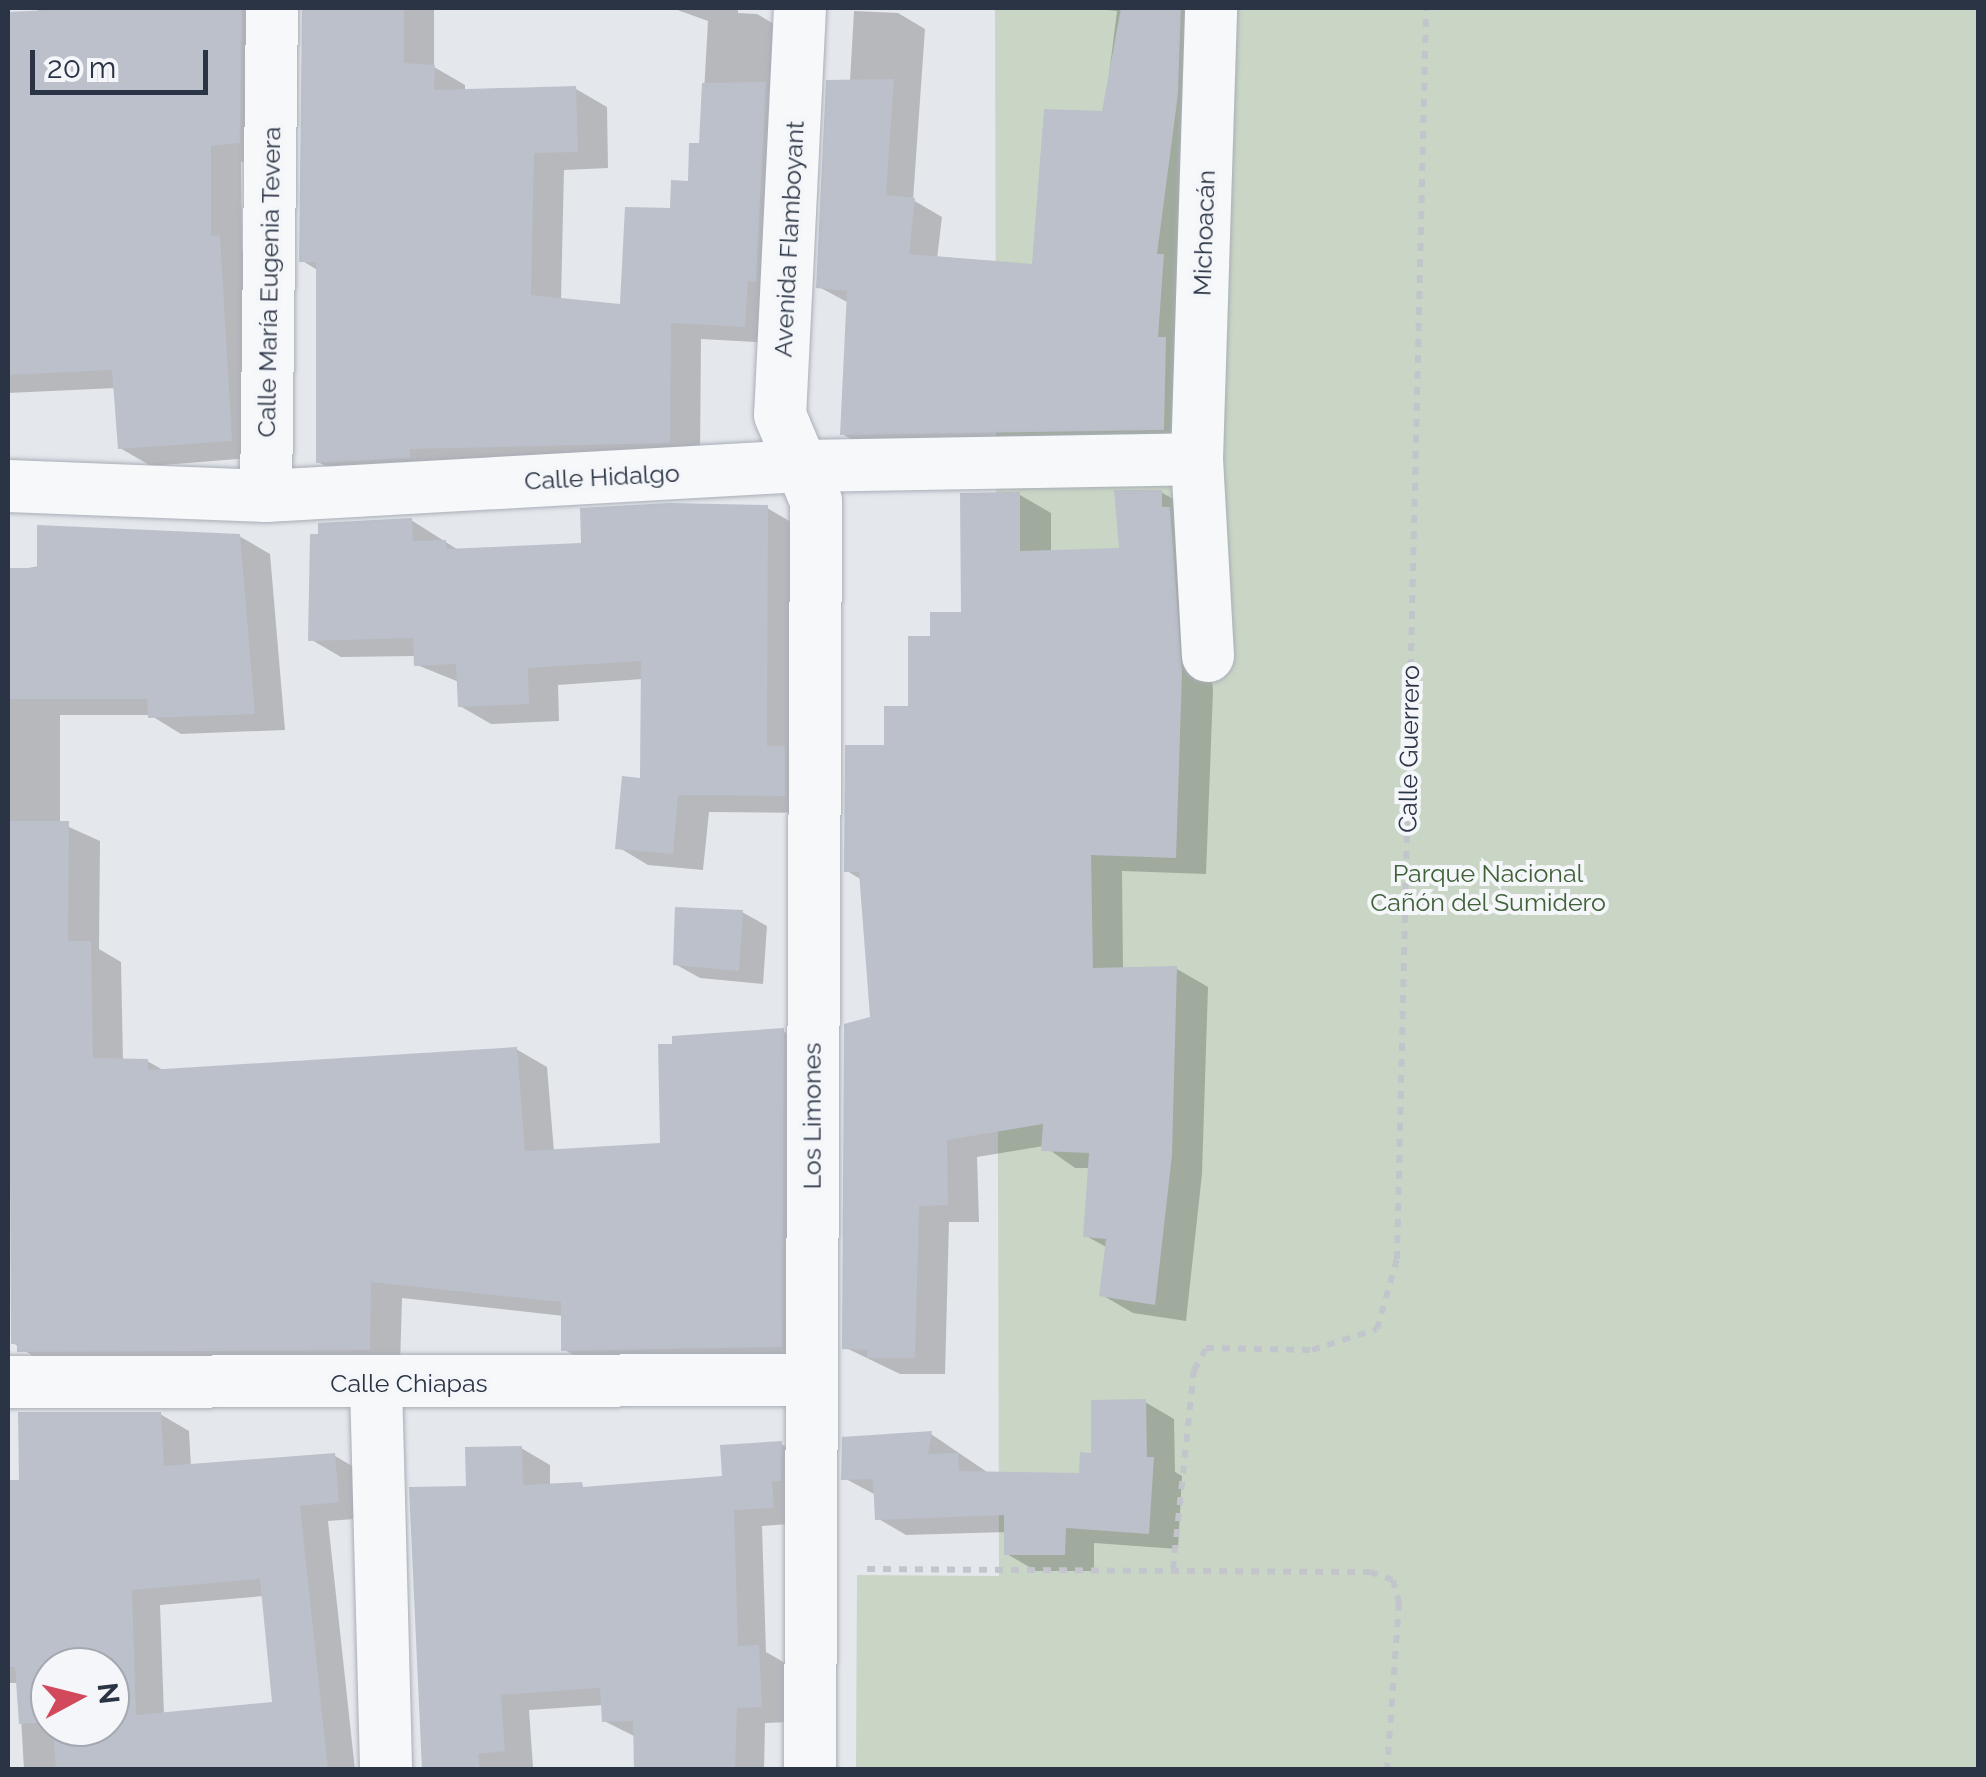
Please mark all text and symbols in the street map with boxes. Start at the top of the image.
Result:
scale bar [35,30,212,92]
text: 20 m [47,50,116,85]
street label: Avenida Flamboyant [768,120,810,358]
street label: Calle María Eugenia Tevera [251,126,287,438]
street label: Michoacán [1187,169,1221,297]
street label: Calle Hidalgo [524,458,680,496]
street label: Calle Guerrero [1393,665,1425,833]
park label: Parque Nacional Cañón del Sumidero [1370,859,1606,918]
street label: Los Limones [797,1043,827,1189]
street label: Calle Chiapas [330,1368,488,1398]
north arrow [30,1647,130,1747]
text: N [91,1681,126,1706]

